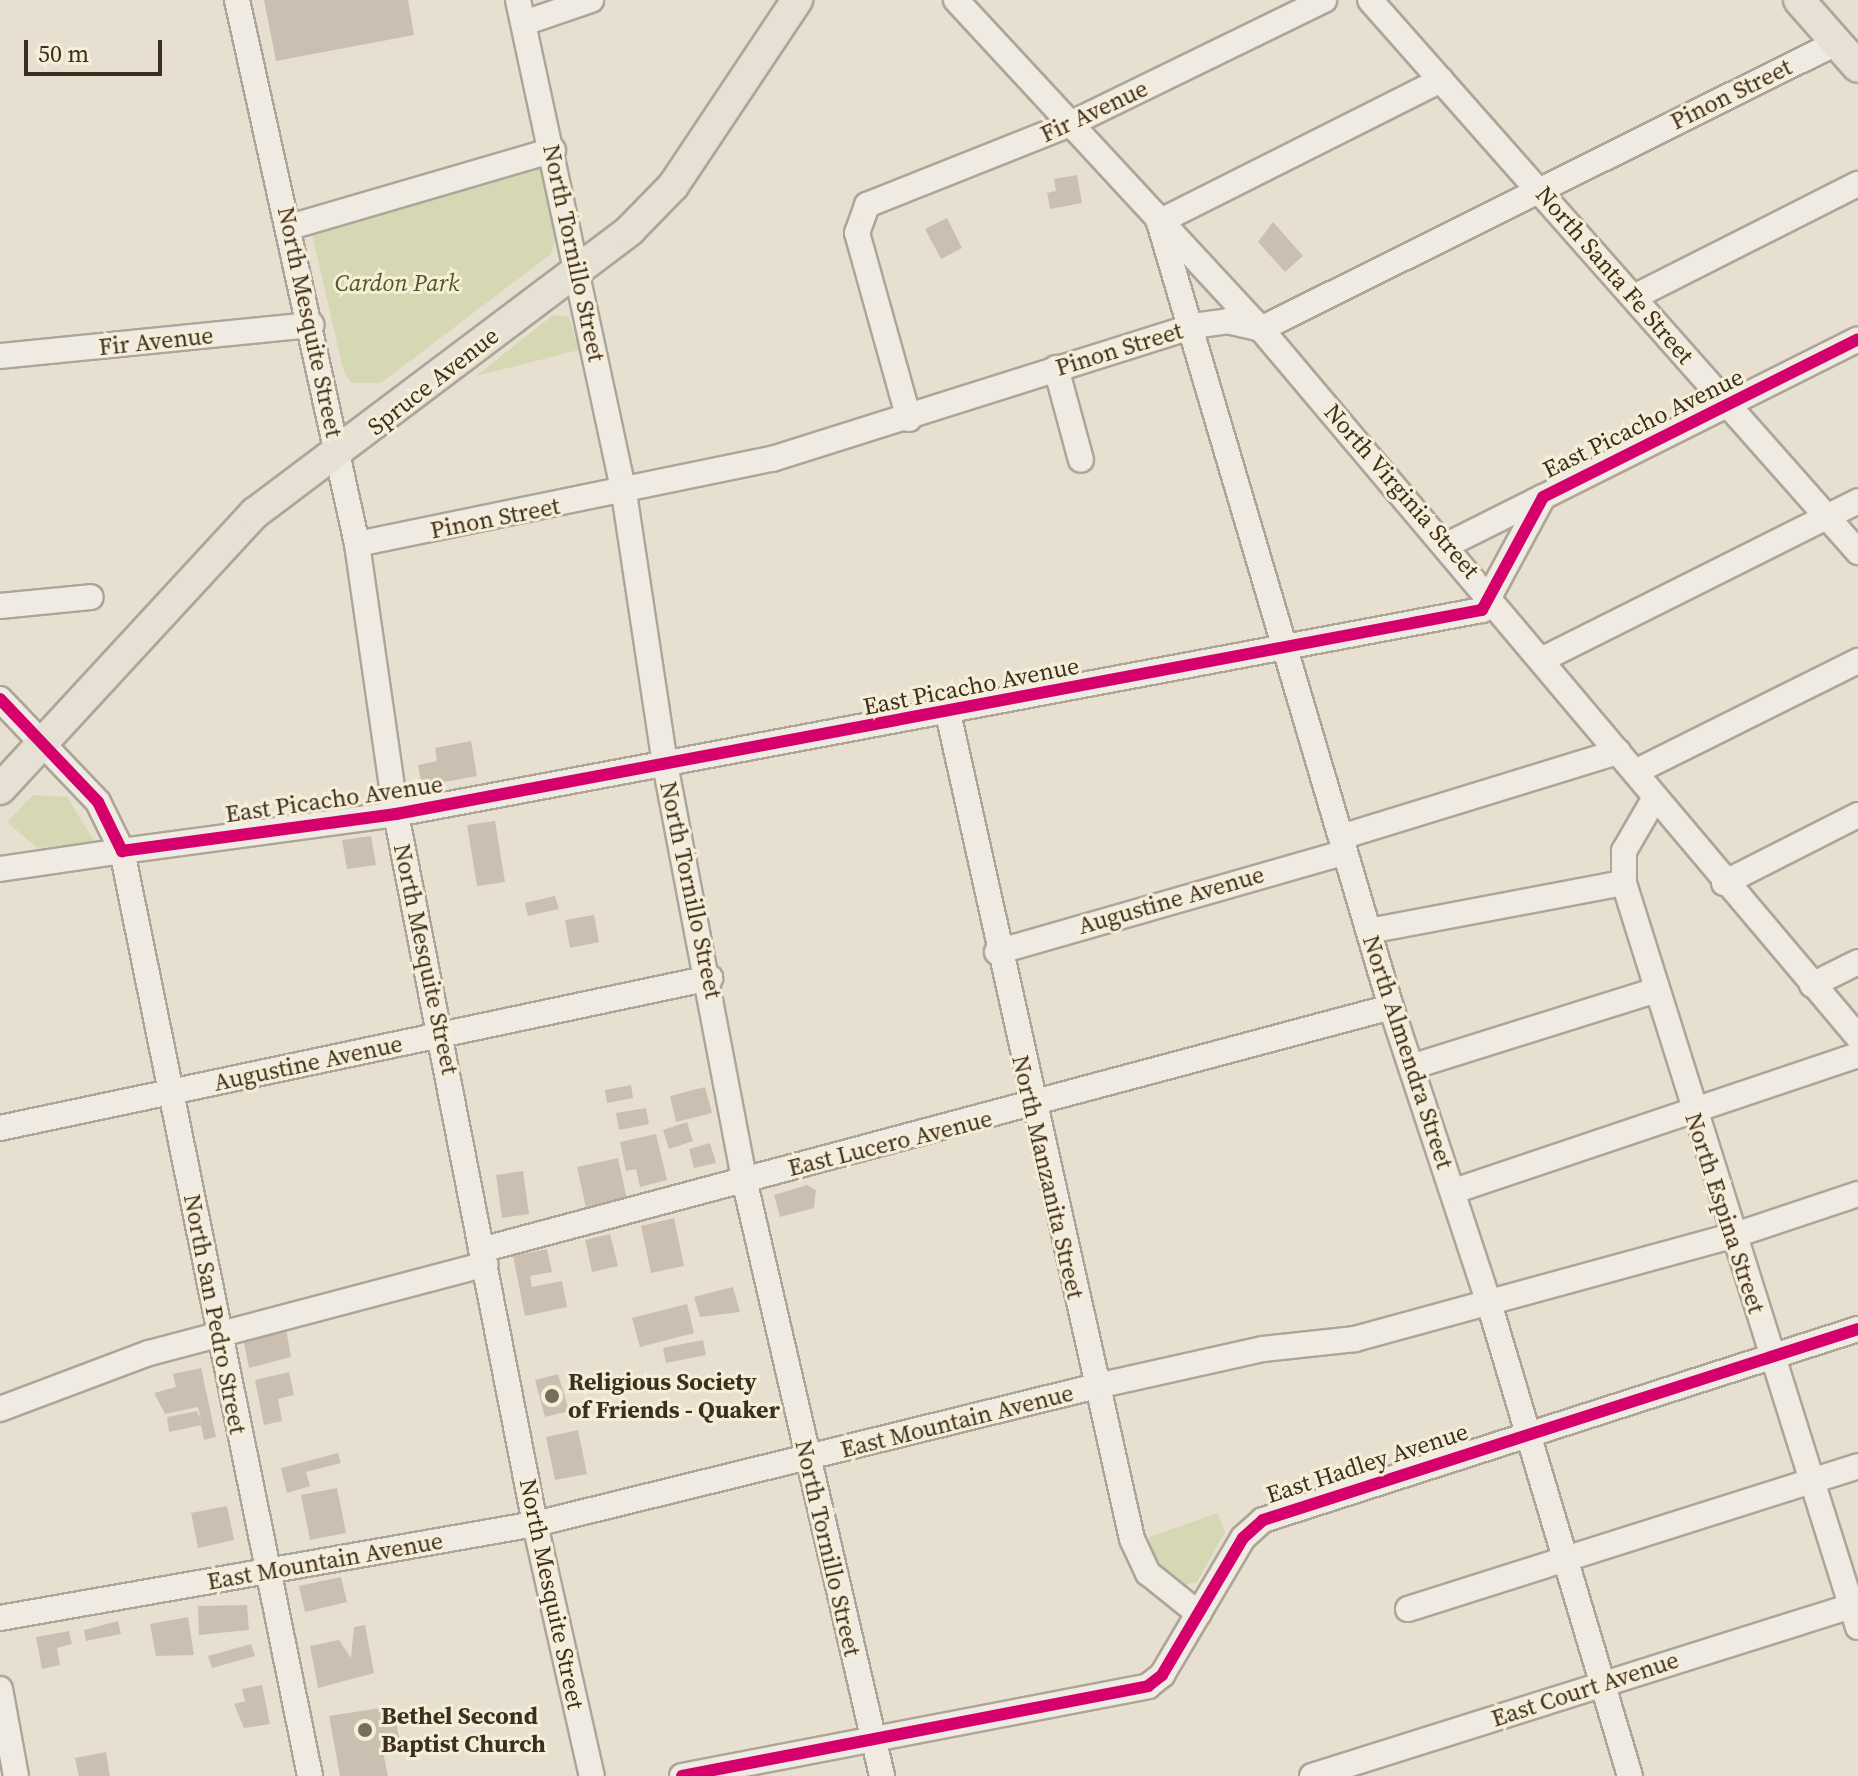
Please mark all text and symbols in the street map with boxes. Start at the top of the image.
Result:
scale bar [28,24,166,74]
text: 50 m [38,37,89,70]
street label: Pinon Street [1666,52,1796,136]
street label: Fir Avenue [1036,74,1152,148]
street label: North Tornillo Street [537,141,611,365]
street label: North Santa Fe Street [1530,180,1700,370]
street label: North Mesquite Street [271,204,349,440]
park label: Cardon Park [335,269,459,297]
street label: Pinon Street [1052,316,1186,382]
street label: Fir Avenue [97,321,215,361]
street label: Spruce Avenue [362,321,504,441]
street label: East Picacho Avenue [1538,362,1748,484]
street label: North Virginia Street [1318,398,1486,584]
street label: Pinon Street [428,491,562,545]
street label: East Picacho Avenue [861,651,1081,721]
street label: East Picacho Avenue [223,769,445,829]
street label: North Tornillo Street [654,778,728,1002]
street label: North Mesquite Street [387,841,465,1077]
street label: Augustine Avenue [1075,860,1267,940]
street label: North Almendra Street [1357,932,1459,1172]
street label: Augustine Avenue [211,1029,405,1097]
street label: North Manzanita Street [1006,1052,1090,1302]
street label: East Lucero Avenue [785,1104,995,1182]
street label: North Espina Street [1679,1109,1771,1317]
street label: North San Pedro Street [178,1192,252,1436]
place label: Religious Society of Friends - Quaker [568,1368,780,1424]
street label: East Mountain Avenue [838,1378,1076,1464]
marker: Religious Society of Friends - Quaker [543,1387,561,1405]
street label: East Hadley Avenue [1262,1417,1472,1509]
street label: North Tornillo Street [789,1437,867,1659]
street label: North Mesquite Street [513,1476,591,1712]
street label: East Mountain Avenue [205,1526,445,1596]
street label: East Court Avenue [1488,1645,1682,1733]
place label: Bethel Second Baptist Church [381,1702,546,1758]
marker: Bethel Second Baptist Church [356,1721,374,1739]

